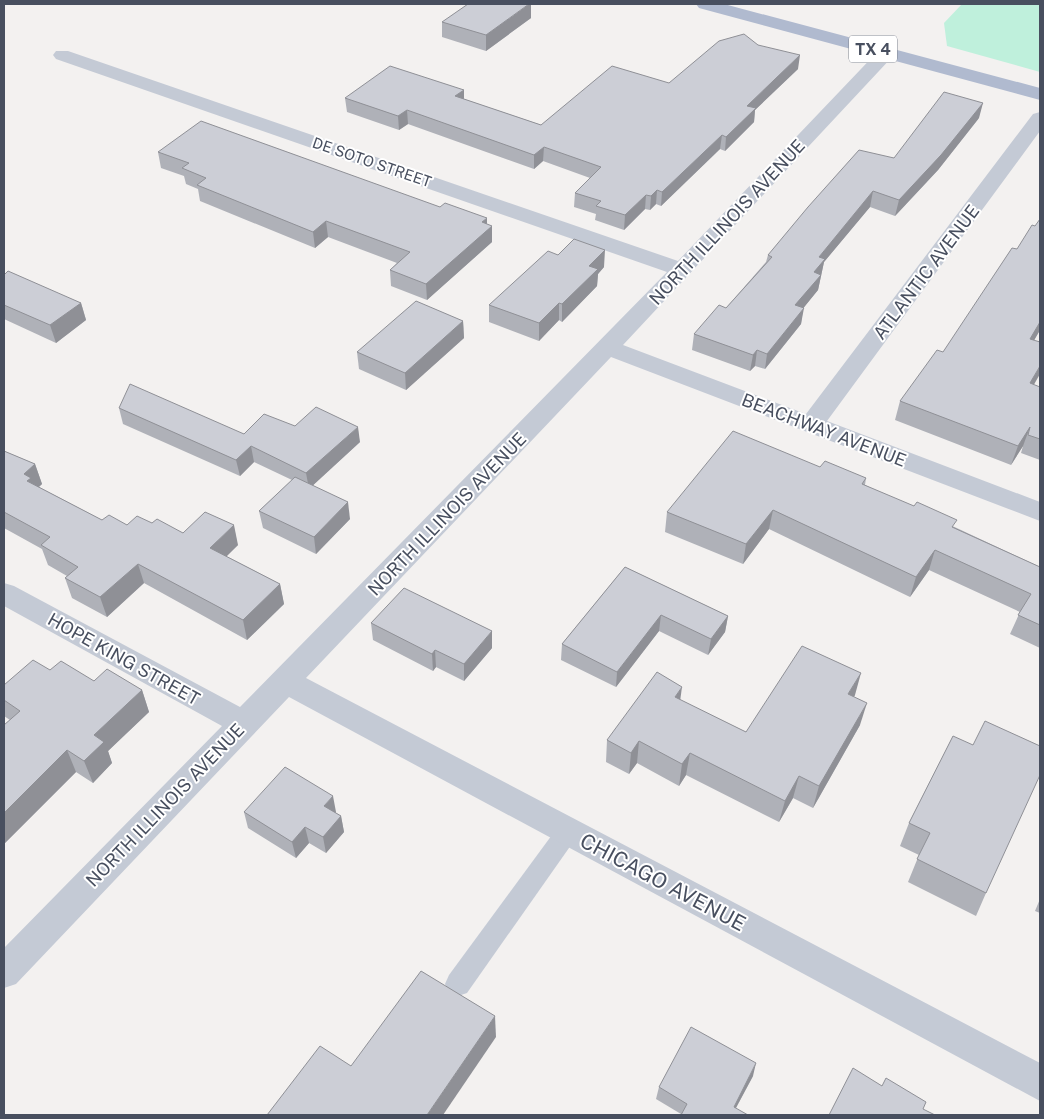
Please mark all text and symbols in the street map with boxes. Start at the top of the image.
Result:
road number: TX 4 [849,36,897,62]
street label: DE SOTO STREET [310,134,434,190]
street label: NORTH ILLINOIS AVENUE [645,135,809,309]
street label: ATLANTIC AVENUE [869,201,983,343]
street label: BEACHWAY AVENUE [739,389,909,471]
street label: NORTH ILLINOIS AVENUE [364,428,530,600]
street label: HOPE KING STREET [44,608,204,710]
street label: NORTH ILLINOIS AVENUE [82,719,248,891]
street label: CHICAGO AVENUE [576,828,750,936]

